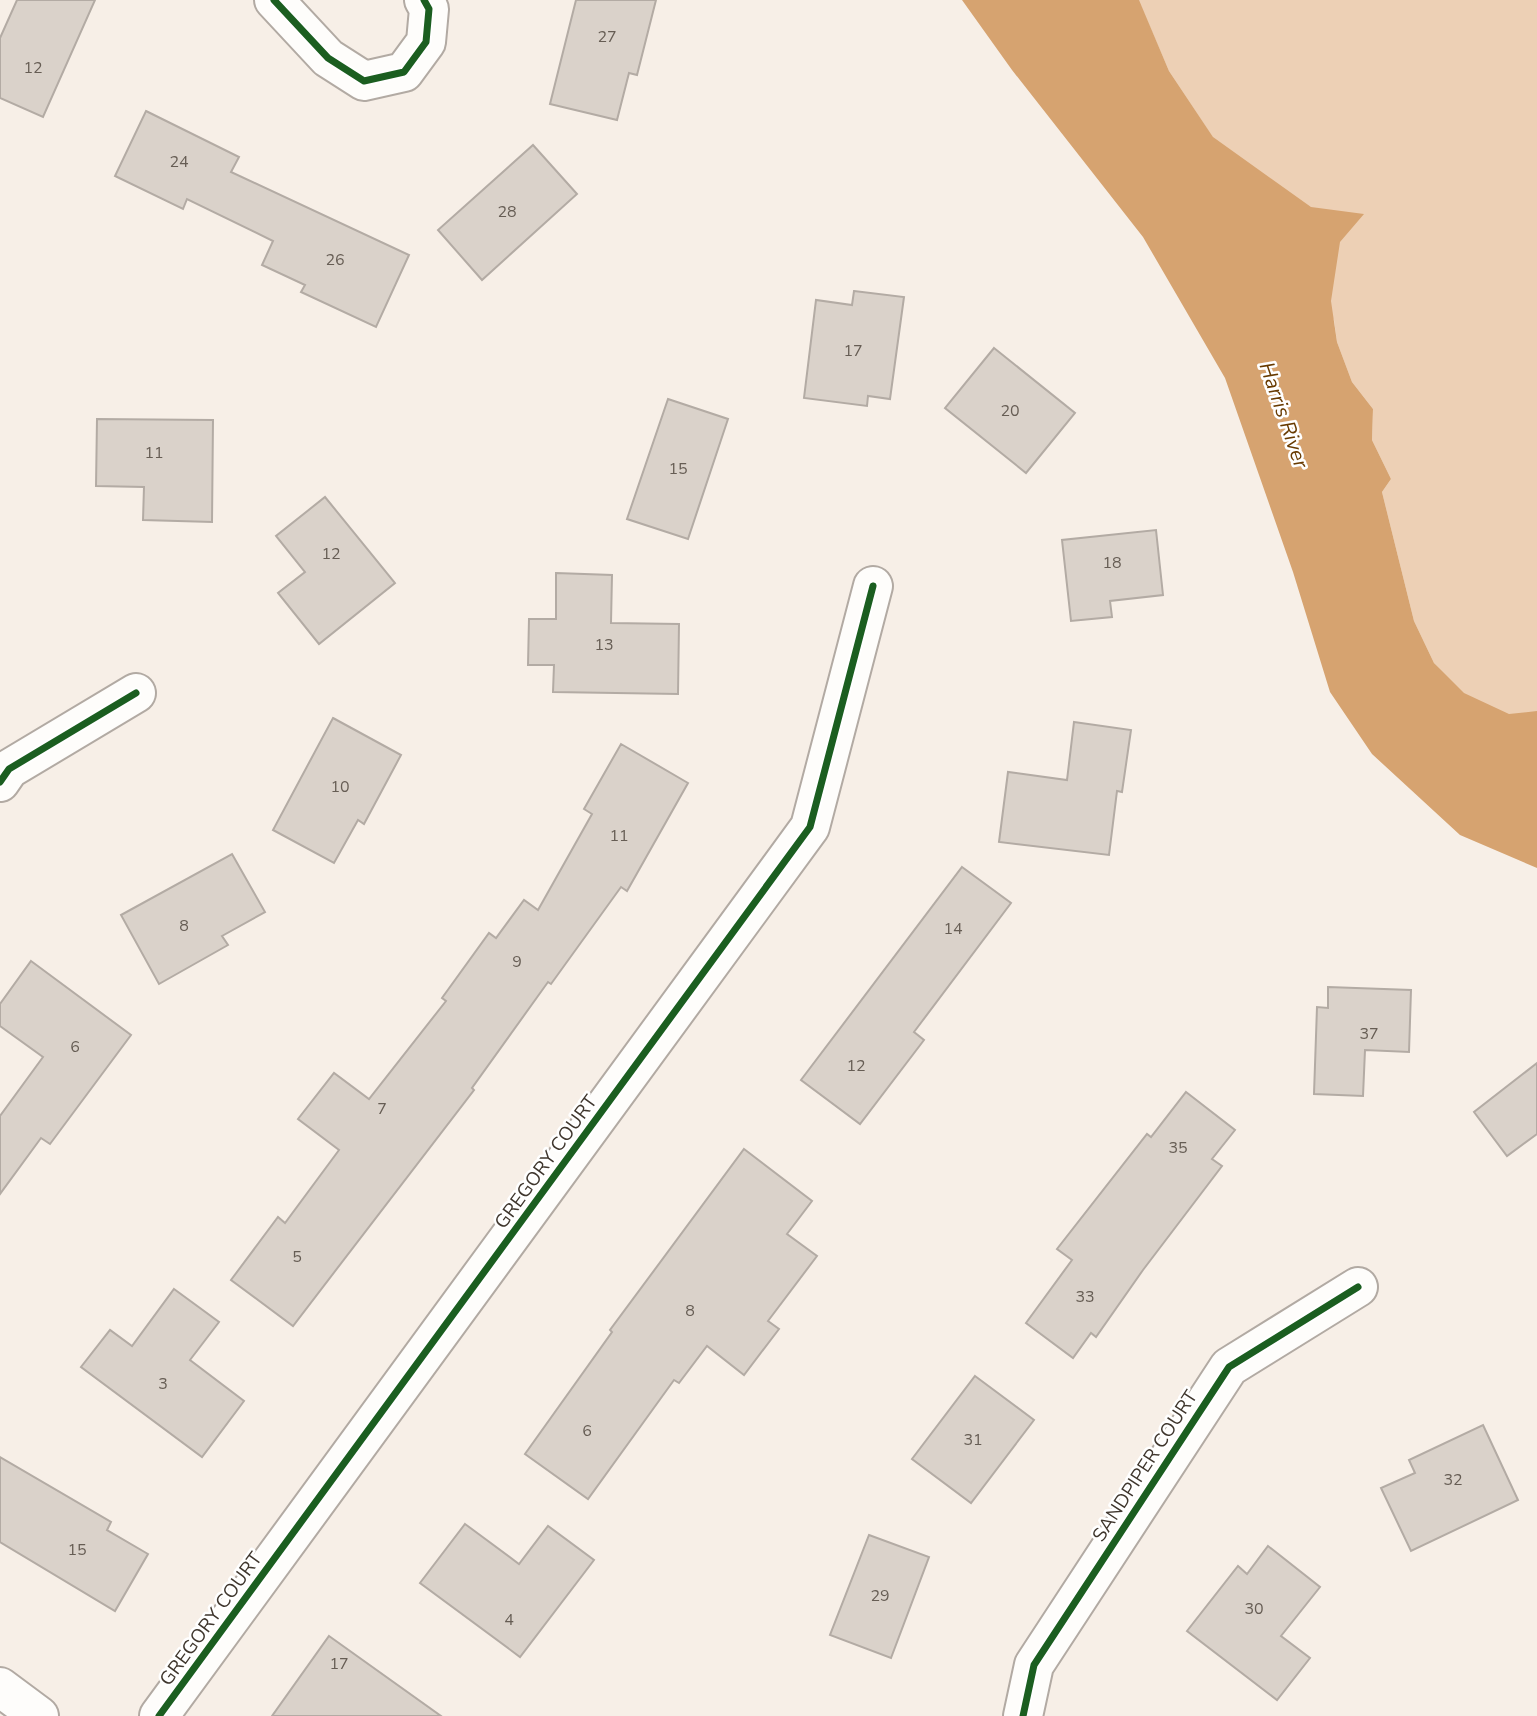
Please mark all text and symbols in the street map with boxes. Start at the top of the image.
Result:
house number: 27 [597,26,617,48]
house number: 12 [23,57,43,79]
house number: 24 [169,151,189,173]
house number: 28 [497,201,517,223]
house number: 26 [325,249,345,271]
house number: 17 [843,340,863,362]
water label: Harris River [1253,358,1315,472]
house number: 20 [1000,400,1020,422]
house number: 11 [144,442,164,464]
house number: 15 [668,458,688,480]
house number: 12 [321,543,341,565]
house number: 18 [1102,552,1122,574]
house number: 13 [594,634,614,656]
house number: 10 [330,776,350,798]
house number: 11 [609,825,629,847]
house number: 8 [179,915,189,937]
house number: 14 [943,918,963,940]
house number: 9 [512,951,522,973]
house number: 37 [1359,1023,1379,1045]
house number: 6 [70,1036,80,1058]
house number: 12 [846,1055,866,1077]
street label: GREGORY COURT [489,1089,604,1234]
house number: 7 [377,1098,387,1120]
house number: 35 [1168,1137,1188,1159]
house number: 5 [292,1246,302,1268]
house number: 33 [1075,1286,1095,1308]
house number: 8 [685,1300,695,1322]
house number: 3 [158,1373,168,1395]
street label: SANDPIPER COURT [1086,1385,1204,1547]
house number: 6 [582,1420,592,1442]
house number: 31 [963,1429,983,1451]
house number: 32 [1443,1469,1463,1491]
house number: 15 [67,1539,87,1561]
street label: GREGORY COURT [154,1546,269,1691]
house number: 29 [870,1585,890,1607]
house number: 30 [1244,1598,1264,1620]
house number: 4 [504,1609,514,1631]
house number: 17 [329,1653,349,1675]

